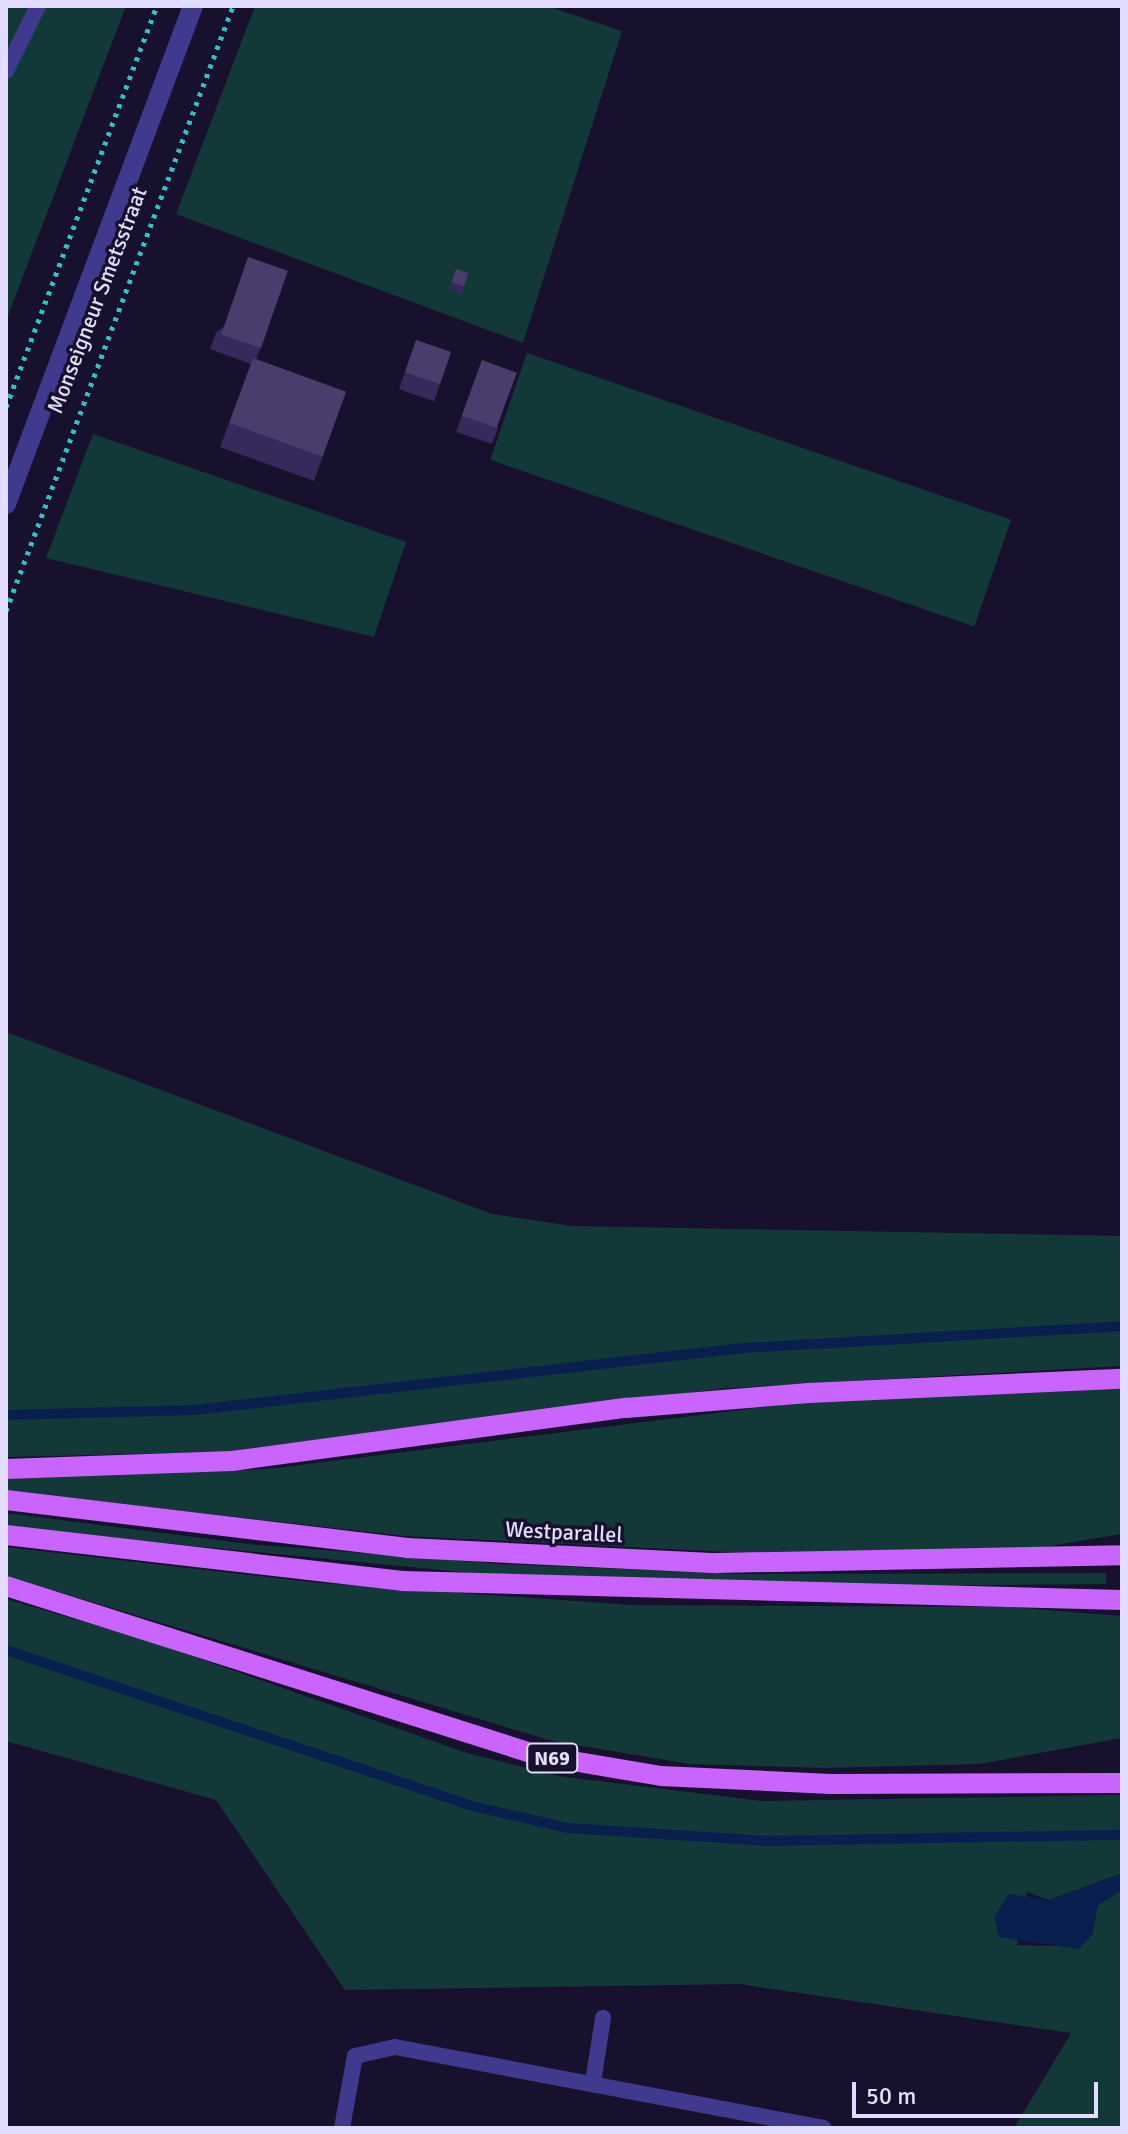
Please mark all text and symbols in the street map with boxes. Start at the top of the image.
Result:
street label: Monseigneur Smetsstraat [42,183,152,417]
street label: Westparallel [504,1516,624,1548]
road number: N69 [526,1742,578,1774]
scale bar [856,2066,1102,2116]
text: 50 m [866,2081,916,2111]

